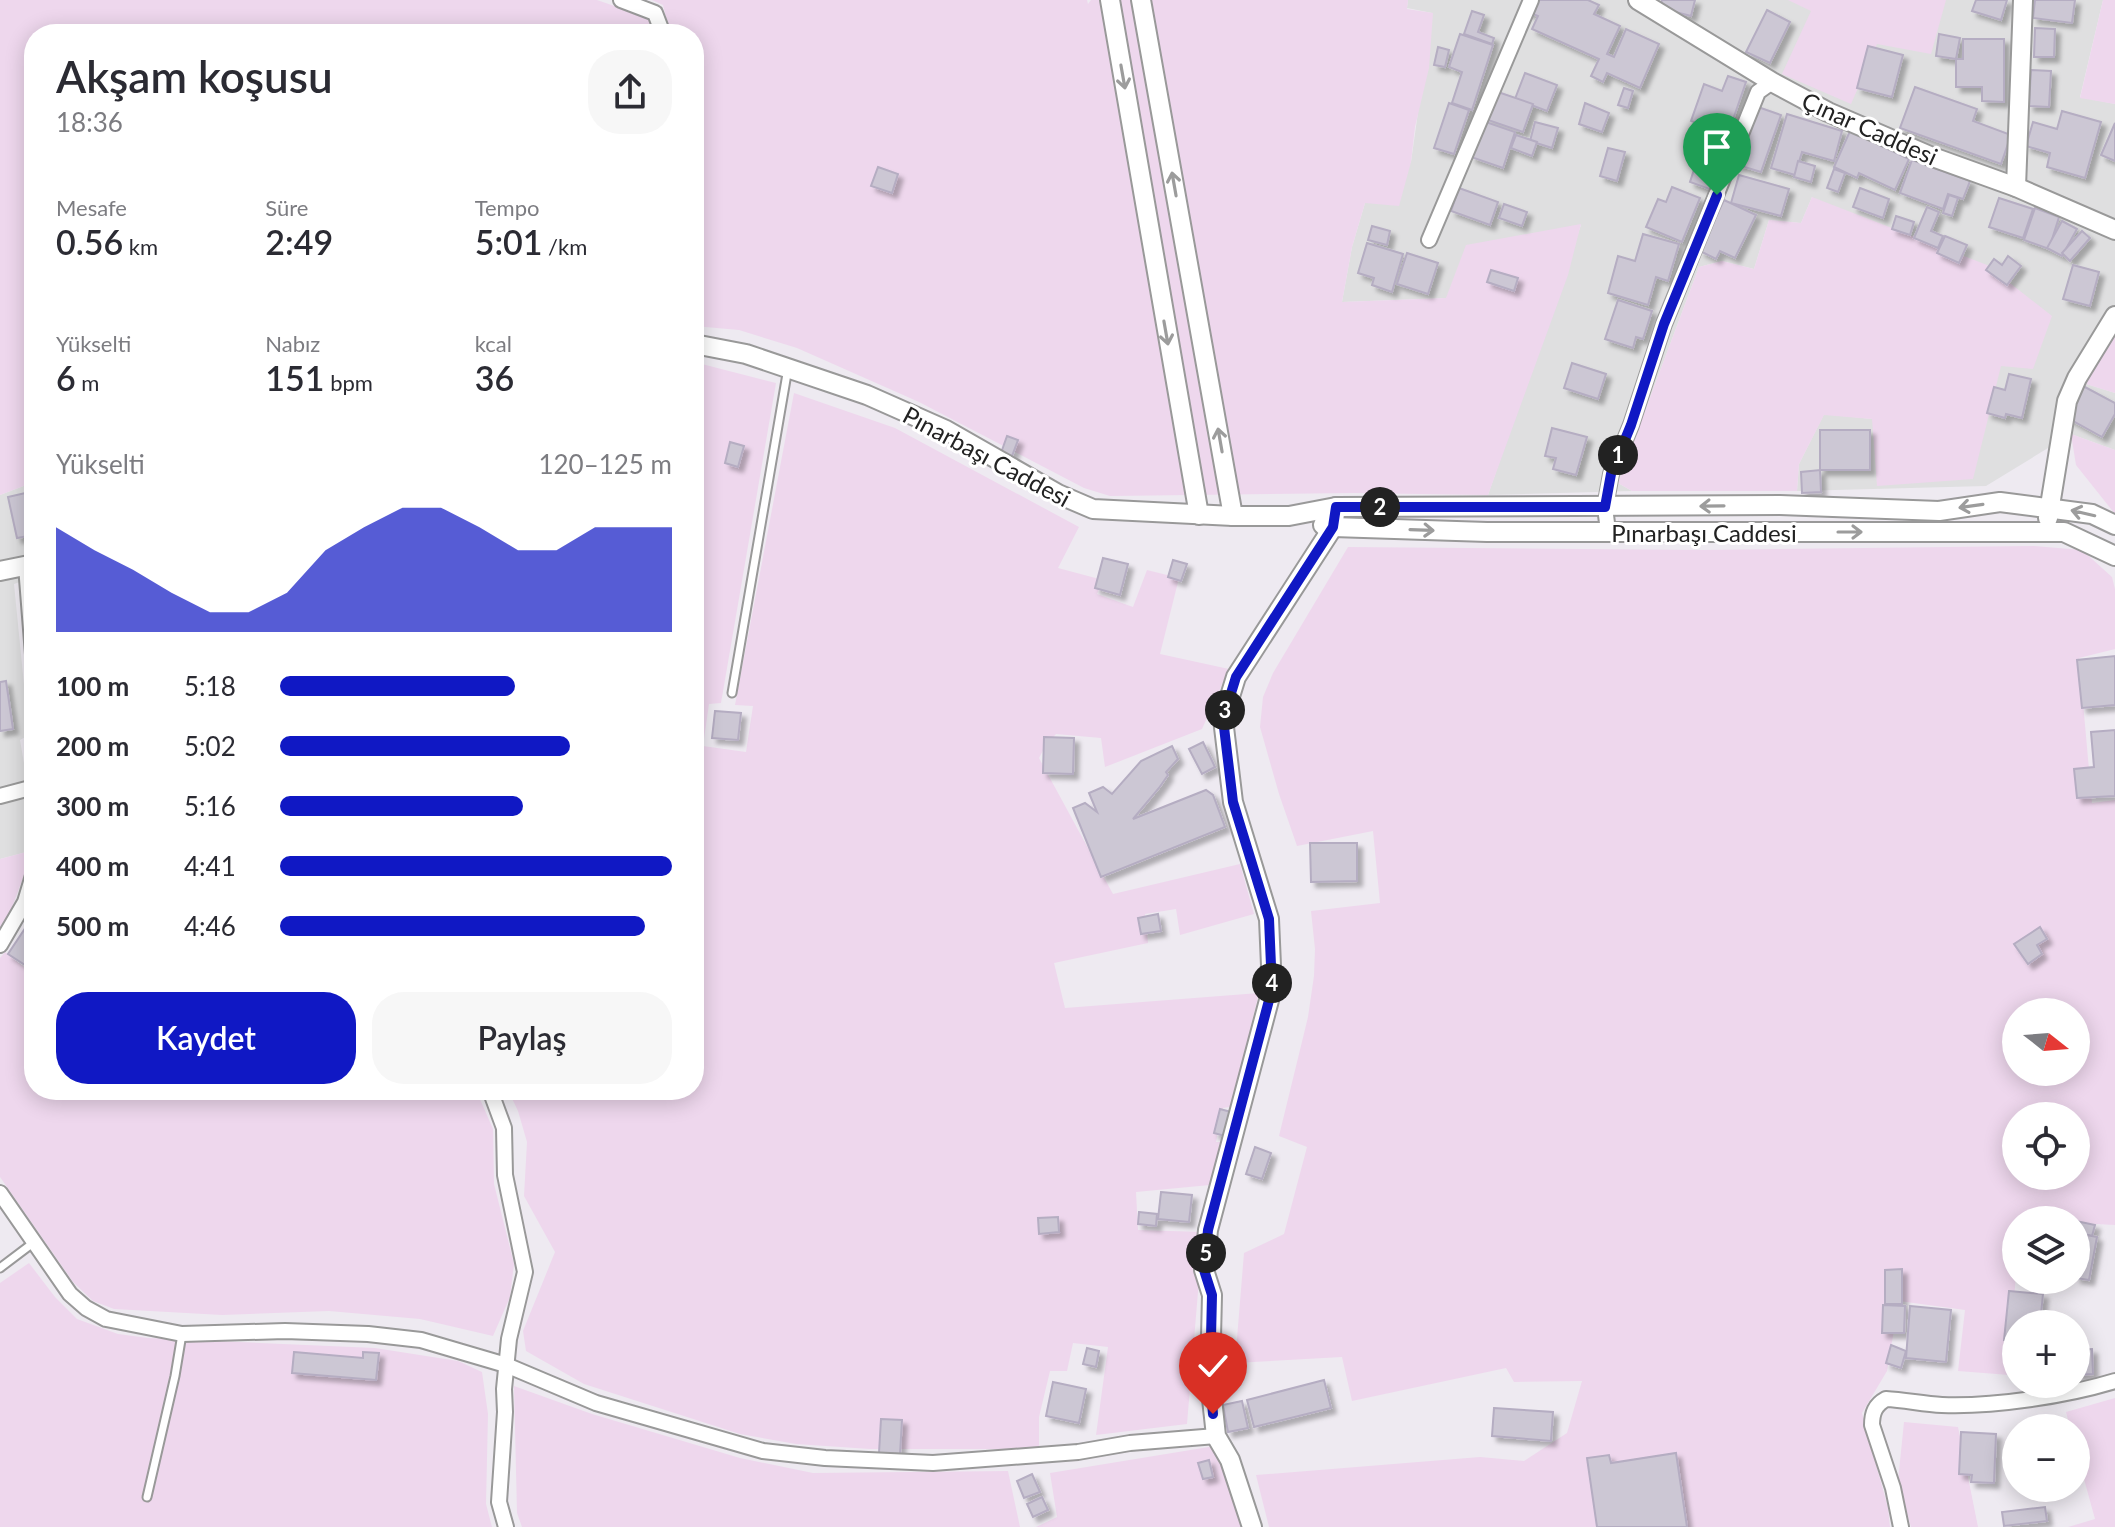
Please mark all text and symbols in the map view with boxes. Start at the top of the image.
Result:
text: Akşam koşusu [56,50,333,102]
button: share [588,50,672,134]
one-way arrow [1116,64,1131,89]
street label: Çınar Caddesi [1798,85,1942,171]
text: 18:36 [56,106,123,138]
pin [1683,113,1751,195]
icon: arrive [1695,125,1739,169]
one-way arrow [1165,171,1180,197]
text: Mesafe [56,194,127,221]
text: Süre [265,194,308,221]
text: Tempo [475,194,539,221]
text: 0.56 [56,221,123,262]
text: 2:49 [265,221,333,262]
text: 5:01 [475,221,542,262]
text: km [123,233,158,260]
text: /km [542,233,587,260]
one-way arrow [1159,320,1174,345]
text: Yükselti [56,330,131,357]
text: Nabız [265,330,320,357]
text: kcal [475,330,512,357]
text: 6 [56,357,76,398]
text: 151 [265,357,325,398]
text: 36 [475,357,514,398]
text: m [76,369,99,396]
text: bpm [325,369,373,396]
street label: Pınarbaşı Caddesi [898,400,1076,512]
one-way arrow [1211,427,1226,453]
pin: 1 [1598,435,1638,475]
text: 1 [1612,441,1624,468]
text: Yükselti [56,448,145,480]
text: 120–125 m [538,448,672,480]
pin: 2 [1360,487,1400,527]
text: 2 [1374,493,1386,520]
one-way arrow [1699,498,1726,514]
one-way arrow [1959,499,1985,514]
one-way arrow [2070,505,2096,520]
street label: Pınarbaşı Caddesi [1611,518,1797,547]
one-way arrow [1408,522,1435,538]
one-way arrow [1836,524,1863,540]
text: 100 m [56,670,129,702]
text: 5:18 [184,670,236,702]
pin: 3 [1205,690,1245,730]
text: 3 [1219,696,1231,723]
text: 200 m [56,730,129,762]
text: 5:02 [184,730,236,762]
text: 300 m [56,790,129,822]
text: 5:16 [184,790,236,822]
text: 400 m [56,850,129,882]
text: 4:41 [184,850,236,882]
text: 500 m [56,910,129,942]
text: 4:46 [184,910,236,942]
pin: 4 [1252,963,1292,1003]
text: 4 [1266,969,1278,996]
button: Kaydet [56,992,356,1084]
button: Paylaş [372,992,672,1084]
north arrow [2002,998,2090,1086]
map controls [2002,998,2090,1502]
button: locate [2002,1102,2090,1190]
button: layers [2002,1206,2090,1294]
pin: 5 [1186,1233,1226,1273]
text: 5 [1200,1239,1212,1266]
button: + [2002,1310,2090,1398]
pin [1179,1332,1247,1414]
icon: check [1191,1344,1235,1388]
button: − [2002,1414,2090,1502]

